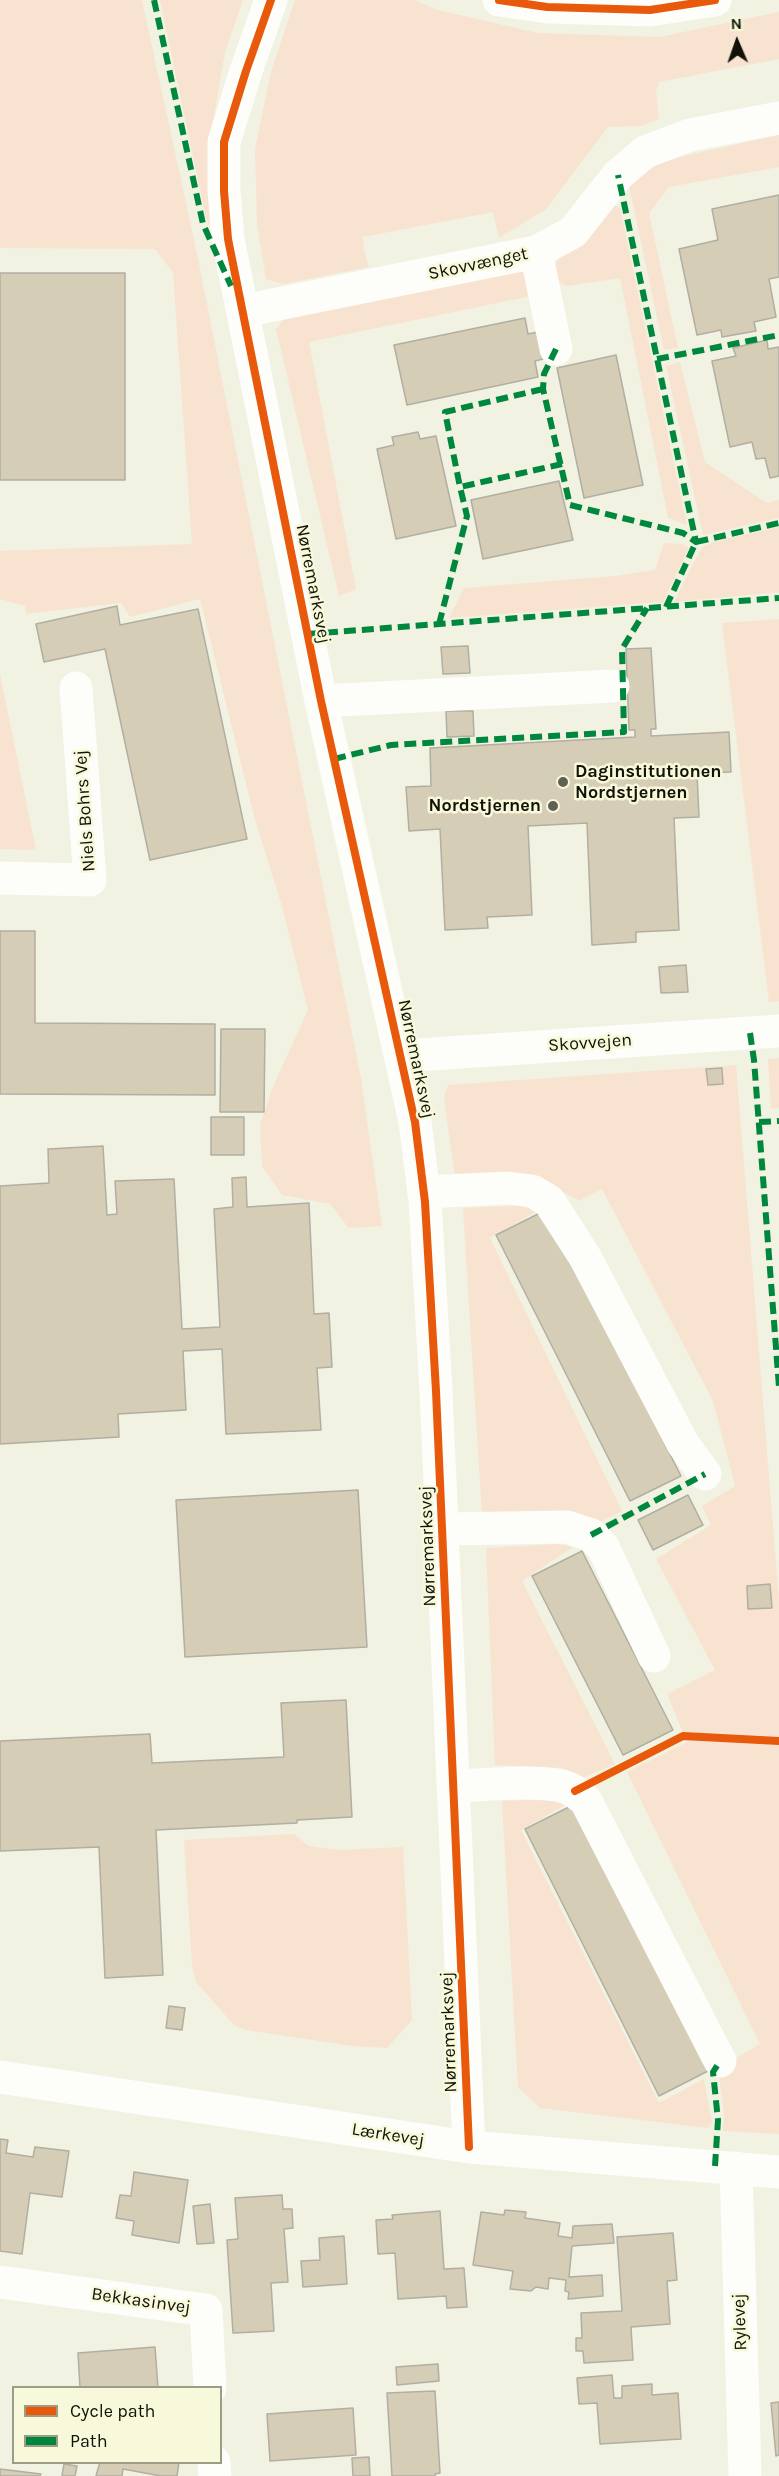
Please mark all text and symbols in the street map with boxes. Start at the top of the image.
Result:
north arrow [707,12,767,72]
text: N [730,14,742,33]
street label: Skovvænget [426,243,530,285]
street label: Nørremarksvej [291,522,335,646]
street label: Niels Bohrs Vej [70,749,100,873]
place label: Daginstitutionen Nordstjernen [575,761,722,804]
marker: Daginstitutionen Nordstjernen [556,775,570,789]
place label: Nordstjernen [429,795,541,817]
marker: Nordstjernen [546,799,560,813]
street label: Nørremarksvej [393,997,439,1121]
street label: Skovvejen [547,1029,633,1057]
street label: Nørremarksvej [415,1485,441,1607]
street label: Nørremarksvej [436,1971,462,2093]
street label: Lærkevej [350,2119,426,2151]
street label: Bekkasinvej [90,2283,192,2319]
street label: Rylevej [728,2293,752,2351]
legend [12,2386,222,2464]
text: Cycle path [70,2400,155,2422]
text: Path [70,2430,108,2452]

